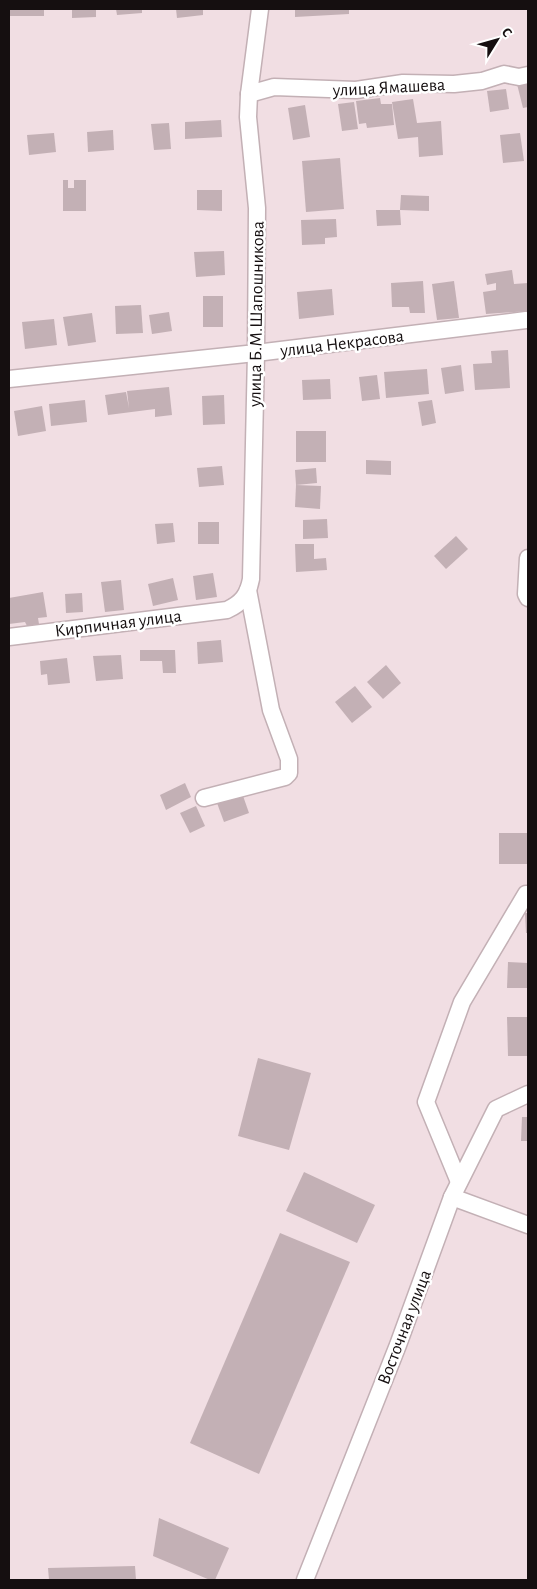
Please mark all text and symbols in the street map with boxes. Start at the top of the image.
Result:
north arrow [472,15,522,65]
text: С [499,25,515,40]
street label: улица Ямашева [331,76,446,100]
street label: улица Б.М.Шапошникова [246,221,268,408]
street label: улица Некрасова [278,327,405,361]
street label: Кирпичная улица [54,607,183,641]
street label: Восточная улица [375,1268,435,1387]

